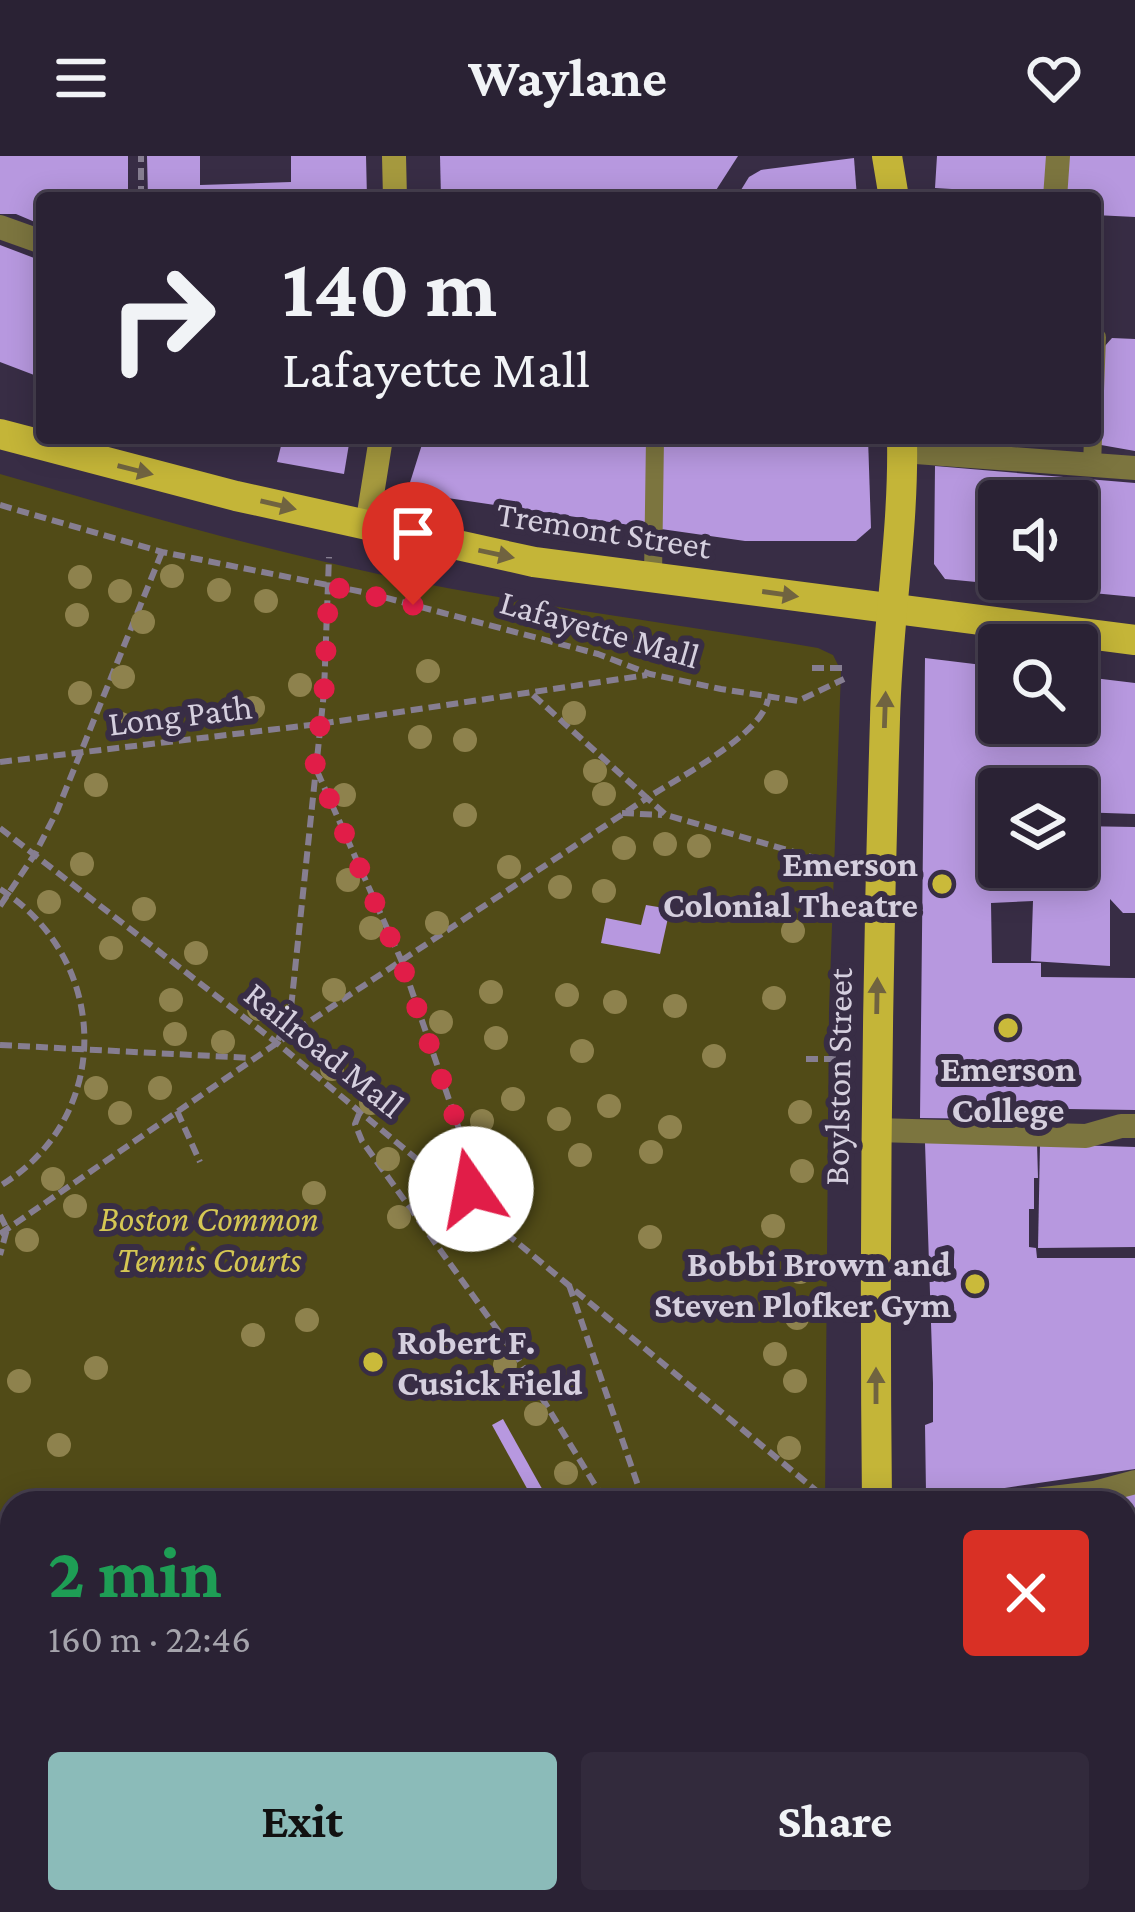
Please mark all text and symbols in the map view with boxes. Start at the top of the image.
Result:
icon: menu [48,45,114,111]
icon: heart [1021,45,1087,111]
text: Waylane [468,48,667,108]
icon: right [84,240,240,396]
text: 140 m [282,241,497,334]
text: Lafayette Mall [282,339,590,399]
one-way arrow [117,461,154,480]
map controls [978,480,1098,888]
button: sound [978,480,1098,600]
pin [362,482,464,605]
street label: Tremont Street [494,493,715,567]
one-way arrow [259,496,296,515]
icon: arrive [380,500,446,566]
one-way arrow [477,545,514,564]
street label: Lafayette Mall [495,581,704,677]
one-way arrow [762,585,799,604]
button: search [978,624,1098,744]
street label: Long Path [106,686,254,744]
one-way arrow [876,690,895,728]
button: layers [978,768,1098,888]
place label: Emerson Colonial Theatre [663,844,918,925]
marker: Emerson Colonial Theatre [929,871,955,897]
street label: Boylston Street [816,967,860,1186]
street label: Railroad Mall [237,974,412,1126]
one-way arrow [868,976,887,1014]
marker: Emerson College [995,1015,1021,1041]
place label: Emerson College [940,1049,1076,1130]
position arrow [408,1126,534,1252]
park label: Boston Common Tennis Courts [99,1199,319,1280]
place label: Bobbi Brown and Steven Plofker Gym [654,1244,952,1325]
marker: Bobbi Brown and Steven Plofker Gym [962,1271,988,1297]
place label: Robert F. Cusick Field [397,1322,583,1403]
marker: Robert F. Cusick Field [360,1349,386,1375]
one-way arrow [866,1366,885,1404]
button: close [963,1530,1089,1656]
text: 2 min [48,1532,222,1612]
text: 160 m · 22:46 [48,1617,251,1660]
button: Exit [48,1752,557,1890]
button: Share [581,1752,1089,1890]

